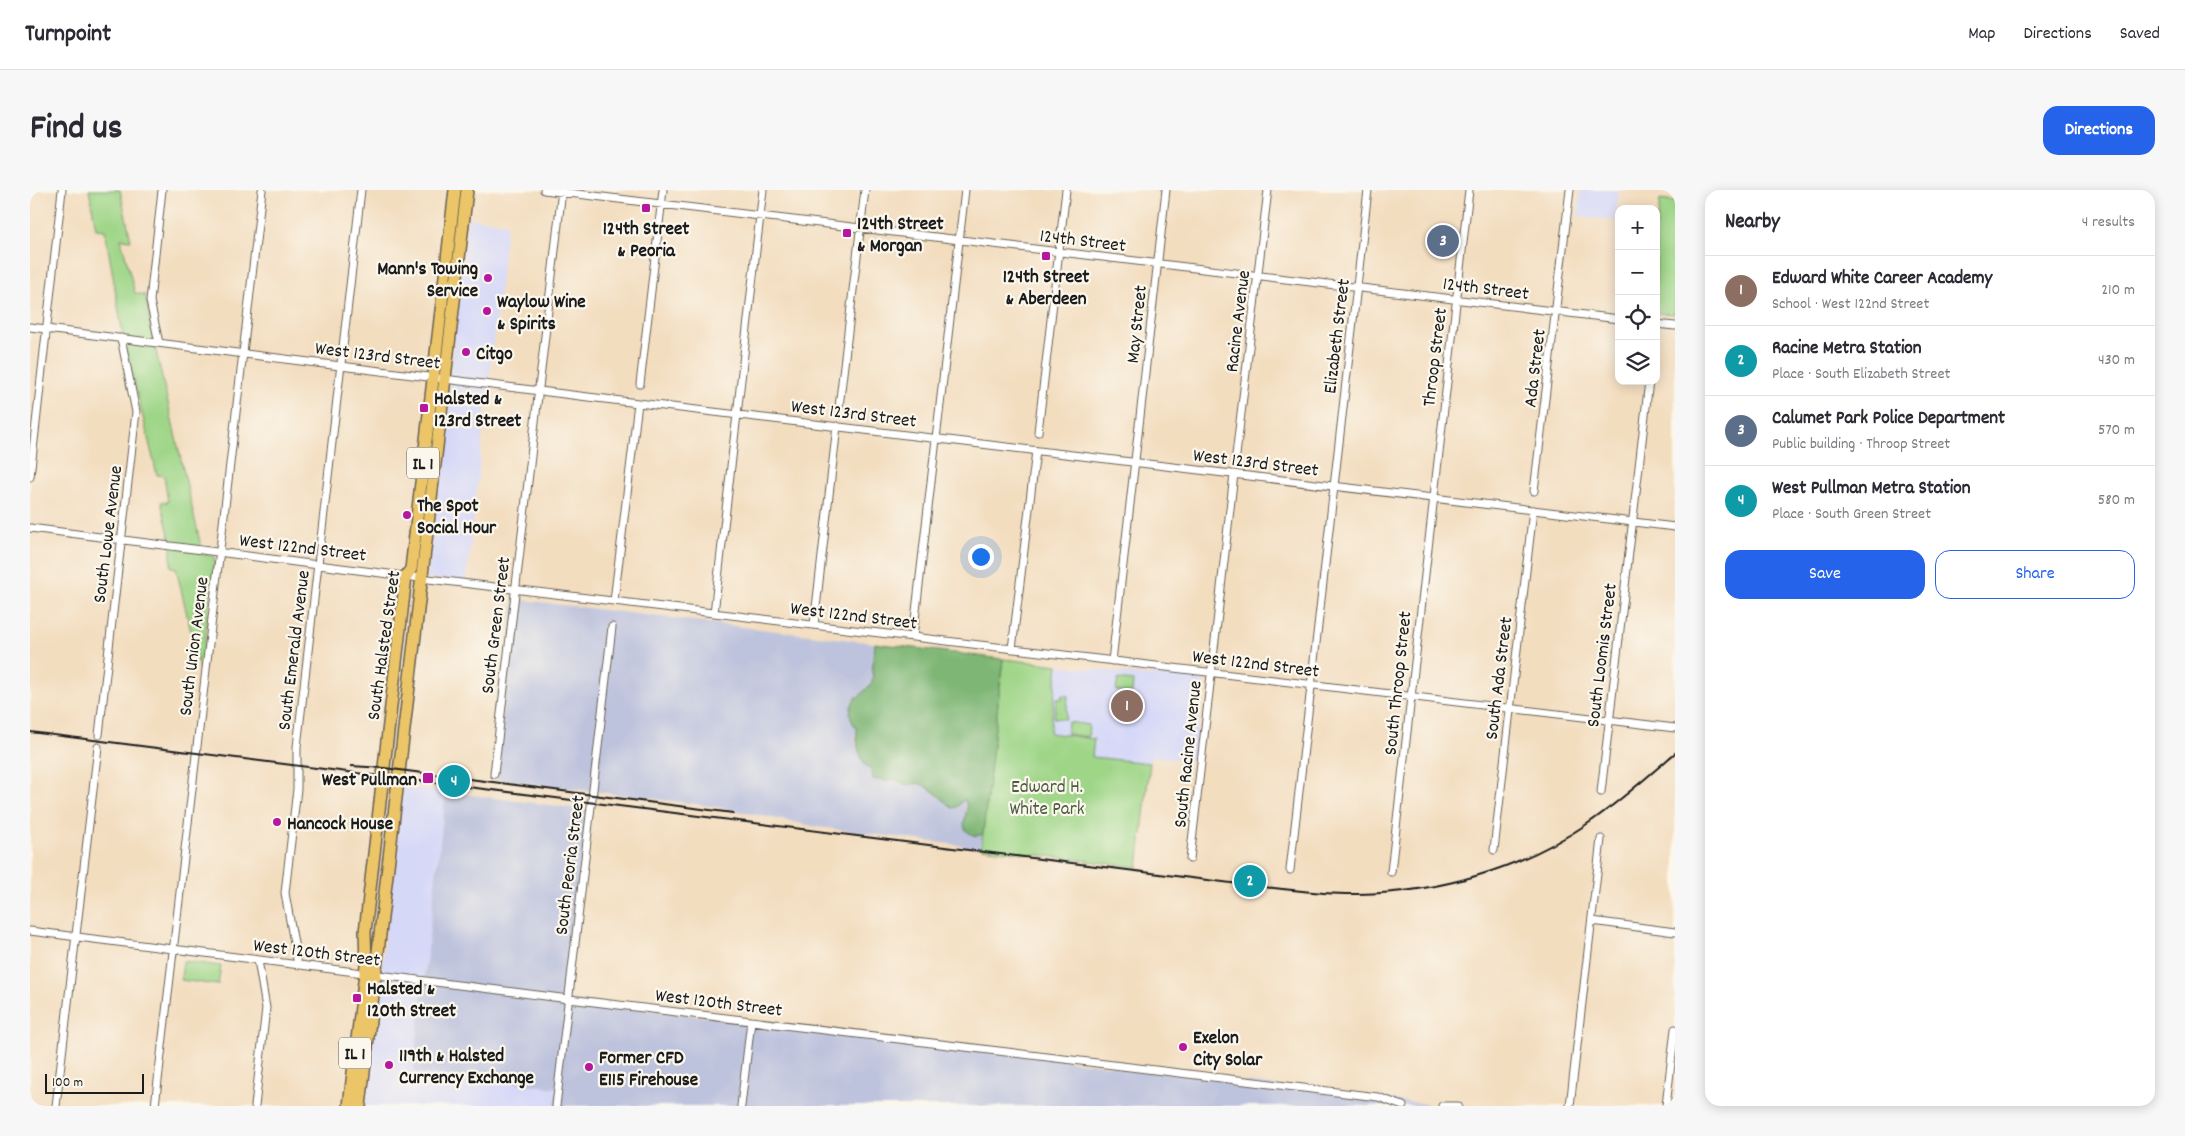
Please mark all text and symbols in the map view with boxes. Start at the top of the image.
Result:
text: Turnpoint [25,18,111,52]
text: Map [1968,22,1995,47]
text: Directions [2023,22,2092,47]
text: Saved [2120,22,2160,47]
text: Find us [30,105,122,155]
button: Directions [2043,106,2155,155]
marker: 124th Street & Peoria [640,202,652,214]
map controls [1615,205,1660,385]
button: + [1615,205,1660,250]
text: Nearby [1725,208,1780,238]
text: 4 results [2082,211,2135,234]
place label: 124th Street & Morgan [857,212,944,261]
place label: 124th Street & Peoria [603,217,689,266]
pin: 3 [1427,222,1459,260]
street label: 124th Street [1038,224,1127,261]
marker: 124th Street & Morgan [841,227,853,239]
marker: 124th Street & Aberdeen [1040,250,1052,262]
button: − [1615,250,1660,295]
place label: Mann's Towing Service [377,257,478,306]
place label: 124th Street & Aberdeen [1003,265,1089,314]
text: Edward White Career Academy [1772,266,1992,293]
street label: Racine Avenue [1220,269,1259,374]
marker: Mann's Towing Service [482,272,494,284]
street label: 124th Street [1441,272,1530,309]
street label: Elizabeth Street [1318,277,1359,395]
text: 1 [1739,279,1743,302]
text: 210 m [2101,279,2135,302]
street label: May Street [1121,284,1156,365]
place label: Waylow Wine & Spirits [497,290,586,339]
text: School · West 122nd Street [1772,293,1929,316]
button: locate [1615,295,1660,340]
marker: Waylow Wine & Spirits [481,305,493,317]
street label: Throop Street [1417,306,1456,408]
street label: Ada Street [1518,328,1555,409]
street label: West 123rd Street [313,336,442,379]
text: Racine Metra Station [1772,336,1922,363]
button: layers [1615,340,1660,385]
place label: Citgo [476,342,513,369]
marker: Citgo [460,346,472,358]
text: 2 [1738,349,1745,372]
text: 430 m [2098,349,2135,372]
text: Place · South Elizabeth Street [1772,363,1950,386]
place label: Halsted & 123rd Street [434,387,521,436]
street label: West 123rd Street [789,394,918,437]
marker: Halsted & 123rd Street [418,402,430,414]
text: Calumet Park Police Department [1772,406,2005,433]
text: 3 [1737,419,1745,442]
text: 570 m [2098,419,2135,442]
text: Public building · Throop Street [1772,433,1950,456]
street label: West 123rd Street [1191,443,1320,486]
road number: IL 1 [407,448,439,478]
street label: South Lowe Avenue [88,464,131,605]
text: West Pullman Metra Station [1772,476,1970,503]
text: 4 [1738,489,1744,512]
text: 580 m [2098,489,2135,512]
place label: The Spot Social Hour [417,494,497,543]
text: Place · South Green Street [1772,503,1931,526]
marker: The Spot Social Hour [401,509,413,521]
street label: West 122nd Street [238,528,368,571]
your location [968,544,994,570]
button: Save [1725,550,1925,599]
button: Share [1935,550,2135,599]
street label: South Green Street [476,555,519,695]
street label: South Emerald Avenue [272,569,319,732]
street label: South Halsted Street [362,569,409,722]
street label: South Union Avenue [174,575,217,718]
street label: South Loomis Street [1581,582,1626,729]
street label: West 122nd Street [789,596,919,639]
street label: South Throop Street [1378,610,1420,757]
street label: South Ada Street [1480,615,1521,742]
street label: West 122nd Street [1191,644,1321,687]
street label: South Racine Avenue [1168,679,1211,829]
pin: 1 [1111,687,1143,725]
pin: 4 [438,762,470,800]
place label: West Pullman [322,768,417,795]
marker: West Pullman [421,771,435,785]
park label: Edward H. White Park [1009,775,1085,824]
street label: South Peoria Street [550,794,593,937]
place label: Hancock House [287,812,393,839]
marker: Hancock House [271,816,283,828]
pin: 2 [1234,862,1266,900]
street label: West 120th Street [252,933,382,976]
place label: Halsted & 120th Street [367,977,456,1026]
street label: West 120th Street [654,983,784,1026]
marker: Halsted & 120th Street [351,992,363,1004]
place label: Exelon City Solar [1193,1026,1263,1075]
road number: IL 1 [339,1038,371,1068]
marker: Exelon City Solar [1177,1041,1189,1053]
place label: 119th & Halsted Currency Exchange [399,1044,534,1093]
place label: Former CFD E115 Firehouse [599,1046,698,1095]
marker: 119th & Halsted Currency Exchange [383,1059,395,1071]
marker: Former CFD E115 Firehouse [583,1061,595,1073]
scale bar [45,1071,144,1094]
text: 100 m [52,1073,83,1093]

